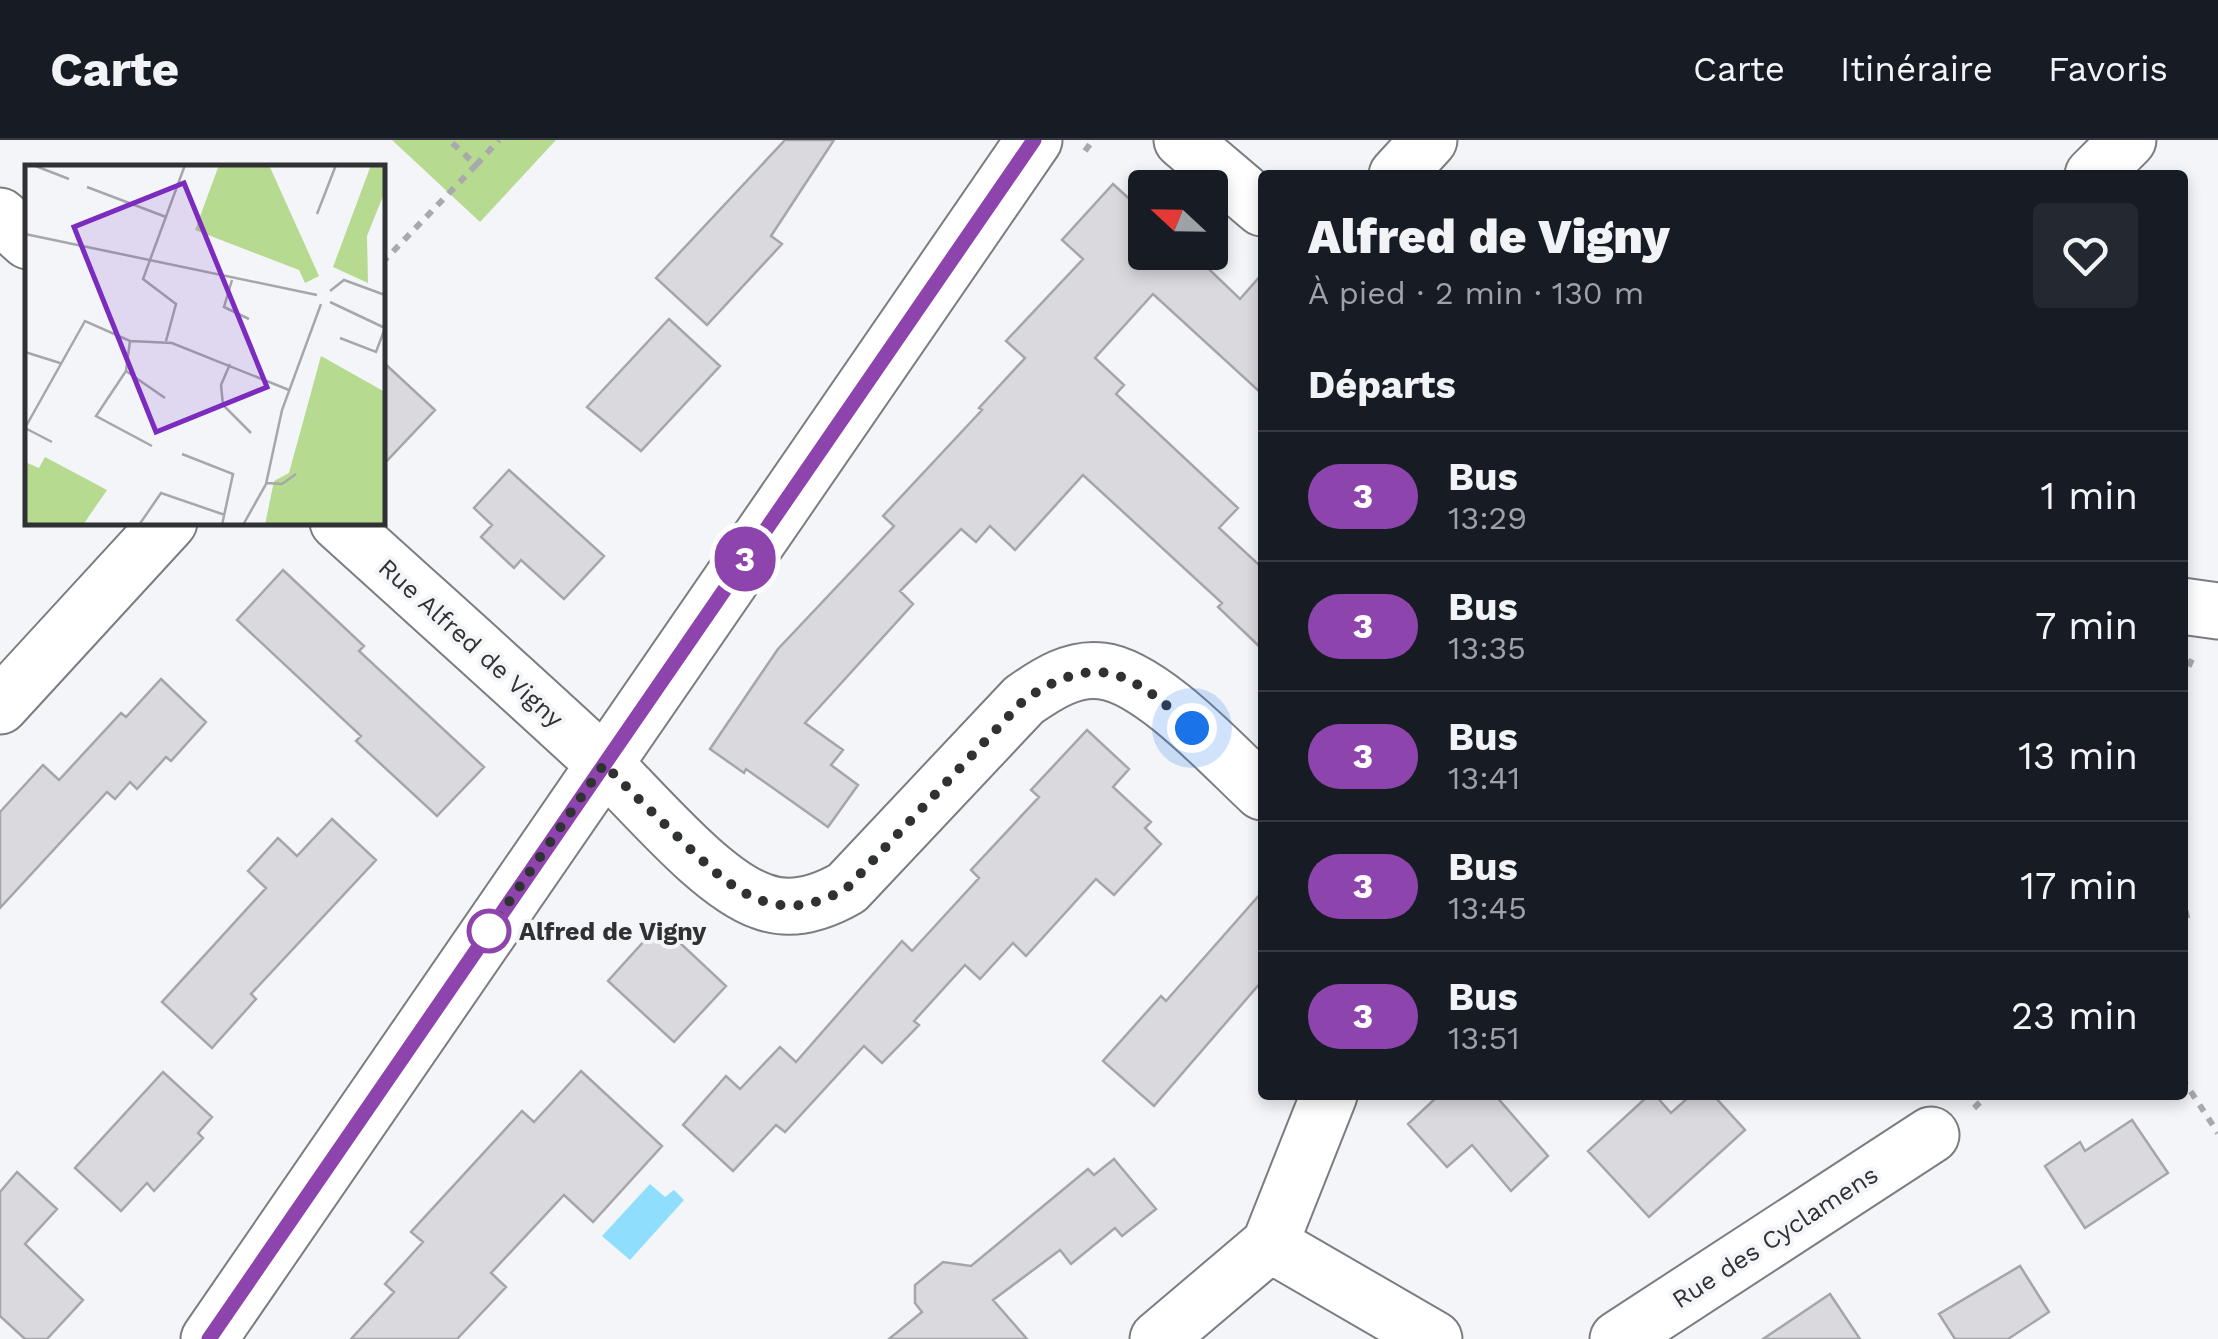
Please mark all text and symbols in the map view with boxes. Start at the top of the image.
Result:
text: Carte [50,41,179,98]
text: Carte [1693,48,1785,90]
text: Itinéraire [1840,48,1993,90]
text: Favoris [2048,48,2168,90]
inset map [25,165,385,525]
north arrow [1128,170,1228,270]
map controls [1128,170,1228,270]
button: heart [2033,203,2138,308]
text: Alfred de Vigny [1308,208,1670,265]
text: À pied · 2 min · 130 m [1308,274,1644,312]
text: Départs [1308,363,1456,407]
text: Bus [1448,455,1518,499]
text: 1 min [2040,474,2138,518]
text: 3 [1353,475,1373,517]
text: 13:29 [1448,499,1527,537]
line badge: 3 [712,526,778,592]
text: 3 [735,538,755,580]
street label: Rue Alfred de Vigny [373,553,569,733]
text: Bus [1448,585,1518,629]
text: 7 min [2035,604,2138,648]
text: 3 [1353,605,1373,647]
text: 13:35 [1448,629,1526,667]
your location [1167,703,1217,753]
text: Bus [1448,715,1518,759]
text: 13 min [2018,734,2138,778]
text: 3 [1353,735,1373,777]
text: 13:41 [1448,759,1520,797]
text: Bus [1448,845,1518,889]
text: 17 min [2020,864,2138,908]
text: 3 [1353,865,1373,907]
text: 13:45 [1448,889,1527,927]
marker: Alfred de Vigny [468,910,510,952]
place label: Alfred de Vigny [519,917,707,946]
text: Bus [1448,975,1518,1019]
text: 23 min [2011,994,2138,1038]
text: 3 [1353,995,1373,1037]
text: 13:51 [1448,1019,1520,1057]
street label: Rue des Cyclamens [1667,1160,1883,1314]

